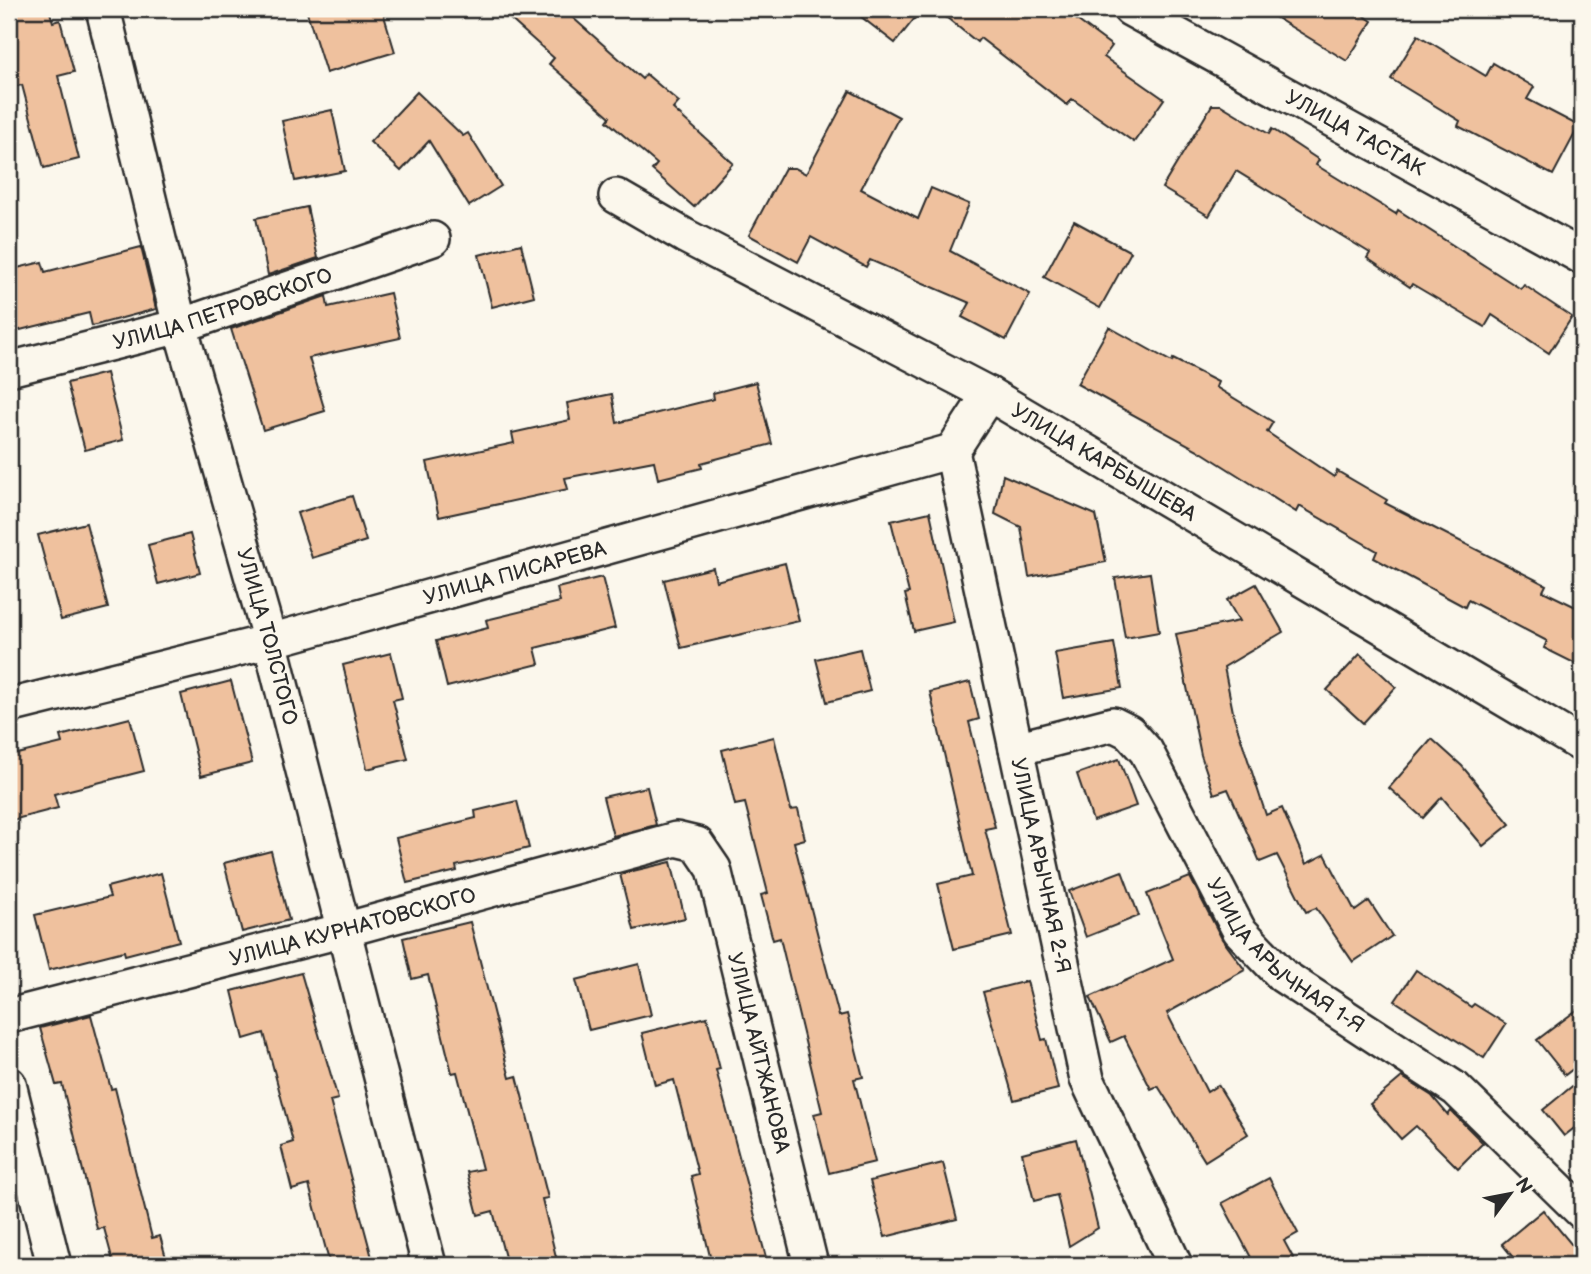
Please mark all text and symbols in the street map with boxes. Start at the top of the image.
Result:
street label: УЛИЦА ТАСТАК [1281,84,1430,181]
street label: УЛИЦА ПЕТРОВСКОГО [110,262,335,355]
street label: УЛИЦА КАРБЫШЕВА [1007,398,1201,527]
street label: УЛИЦА ПИСАРЕВА [421,535,609,610]
street label: УЛИЦА ТОЛСТОГО [232,545,303,728]
street label: УЛИЦА АРЫЧНАЯ 2-Я [1006,756,1076,975]
street label: УЛИЦА АРЫЧНАЯ 1-Я [1202,874,1369,1038]
street label: УЛИЦА КУРНАТОВСКОГО [227,882,478,971]
street label: УЛИЦА АЙТЖАНОВА [722,950,796,1156]
north arrow [1476,1158,1546,1228]
text: N [1510,1174,1537,1198]

